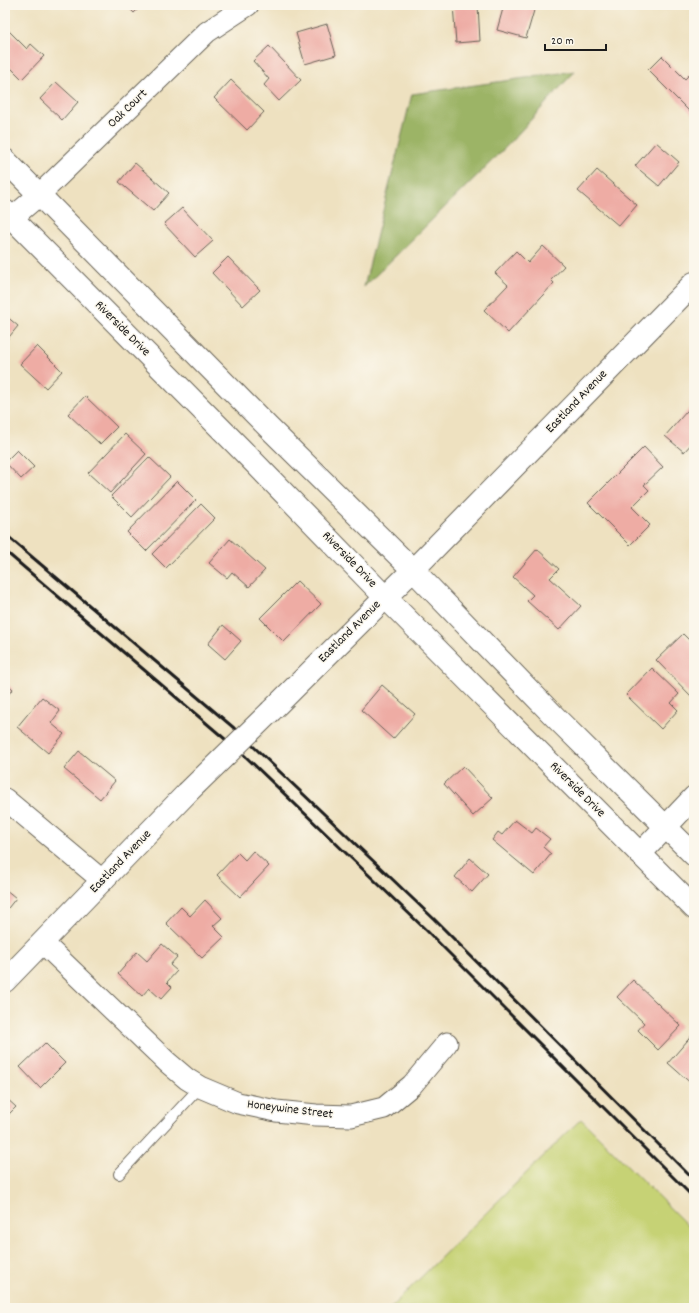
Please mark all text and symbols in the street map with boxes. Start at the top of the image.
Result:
scale bar [545,26,606,52]
text: 20 m [551,33,574,50]
street label: Oak Court [104,85,152,133]
street label: Riverside Drive [90,297,155,362]
street label: Eastland Avenue [542,366,613,438]
street label: Riverside Drive [317,527,381,593]
street label: Eastland Avenue [314,596,386,668]
street label: Riverside Drive [545,758,610,823]
street label: Eastland Avenue [86,826,157,898]
street label: Honeywine Street [246,1095,334,1125]

